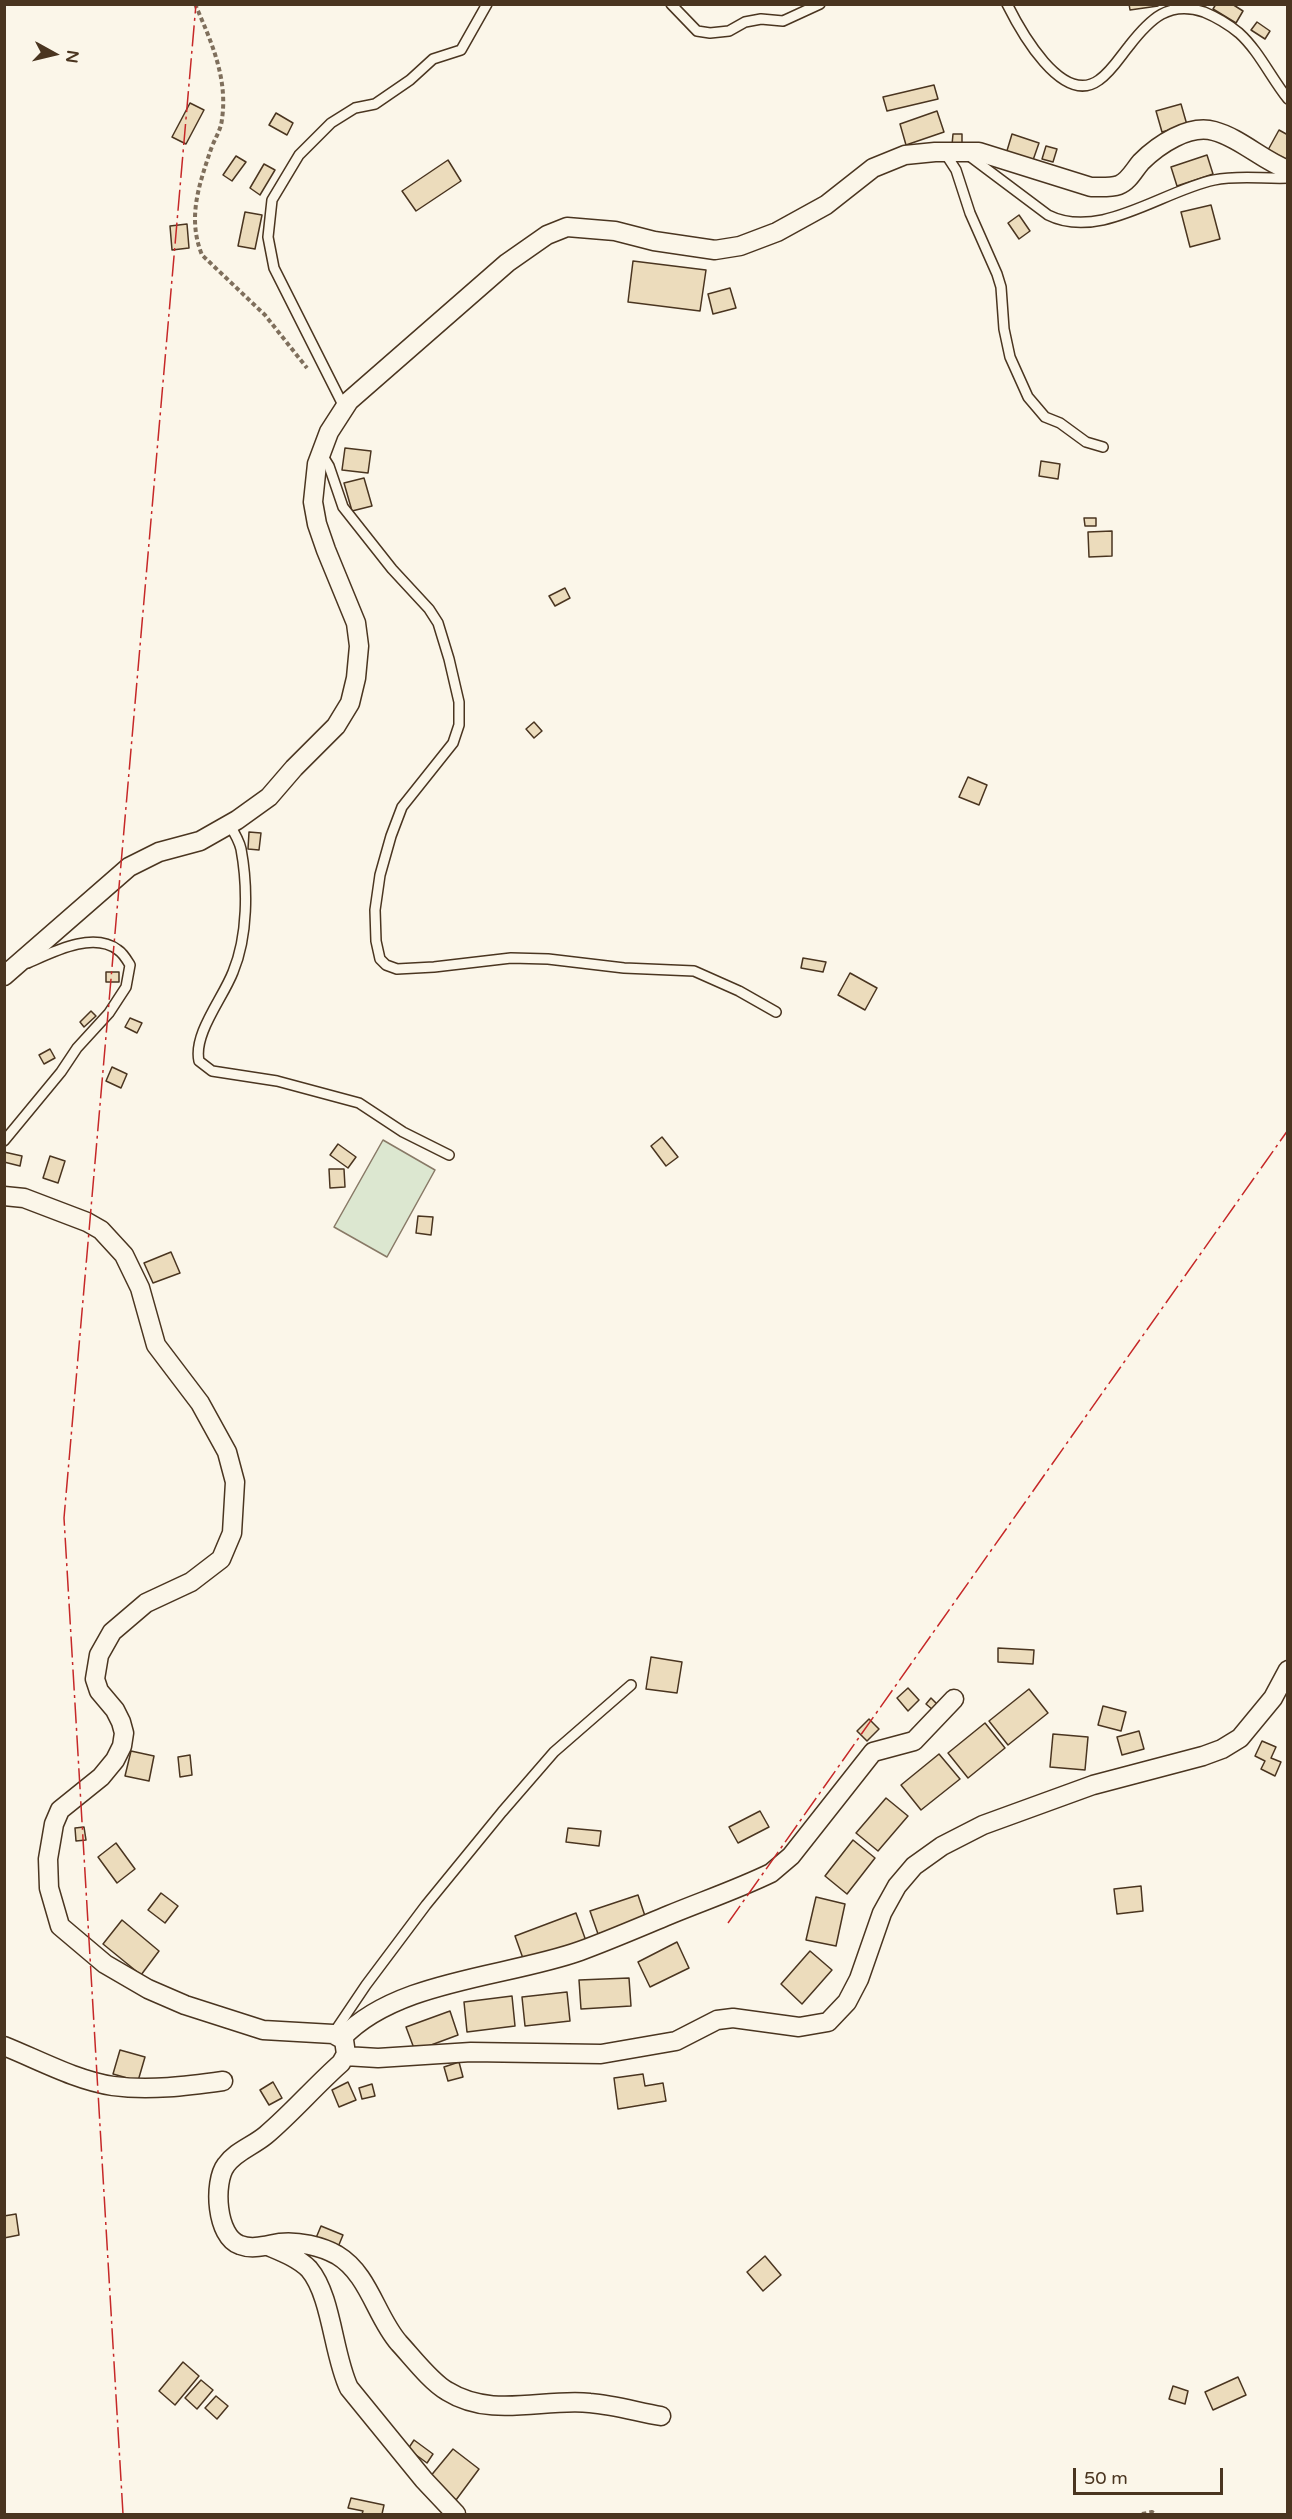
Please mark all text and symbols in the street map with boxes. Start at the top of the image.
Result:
north arrow [24,24,84,84]
text: N [61,49,83,64]
scale bar [1076,2456,1226,2494]
text: 50 m [1084,2467,1128,2489]

